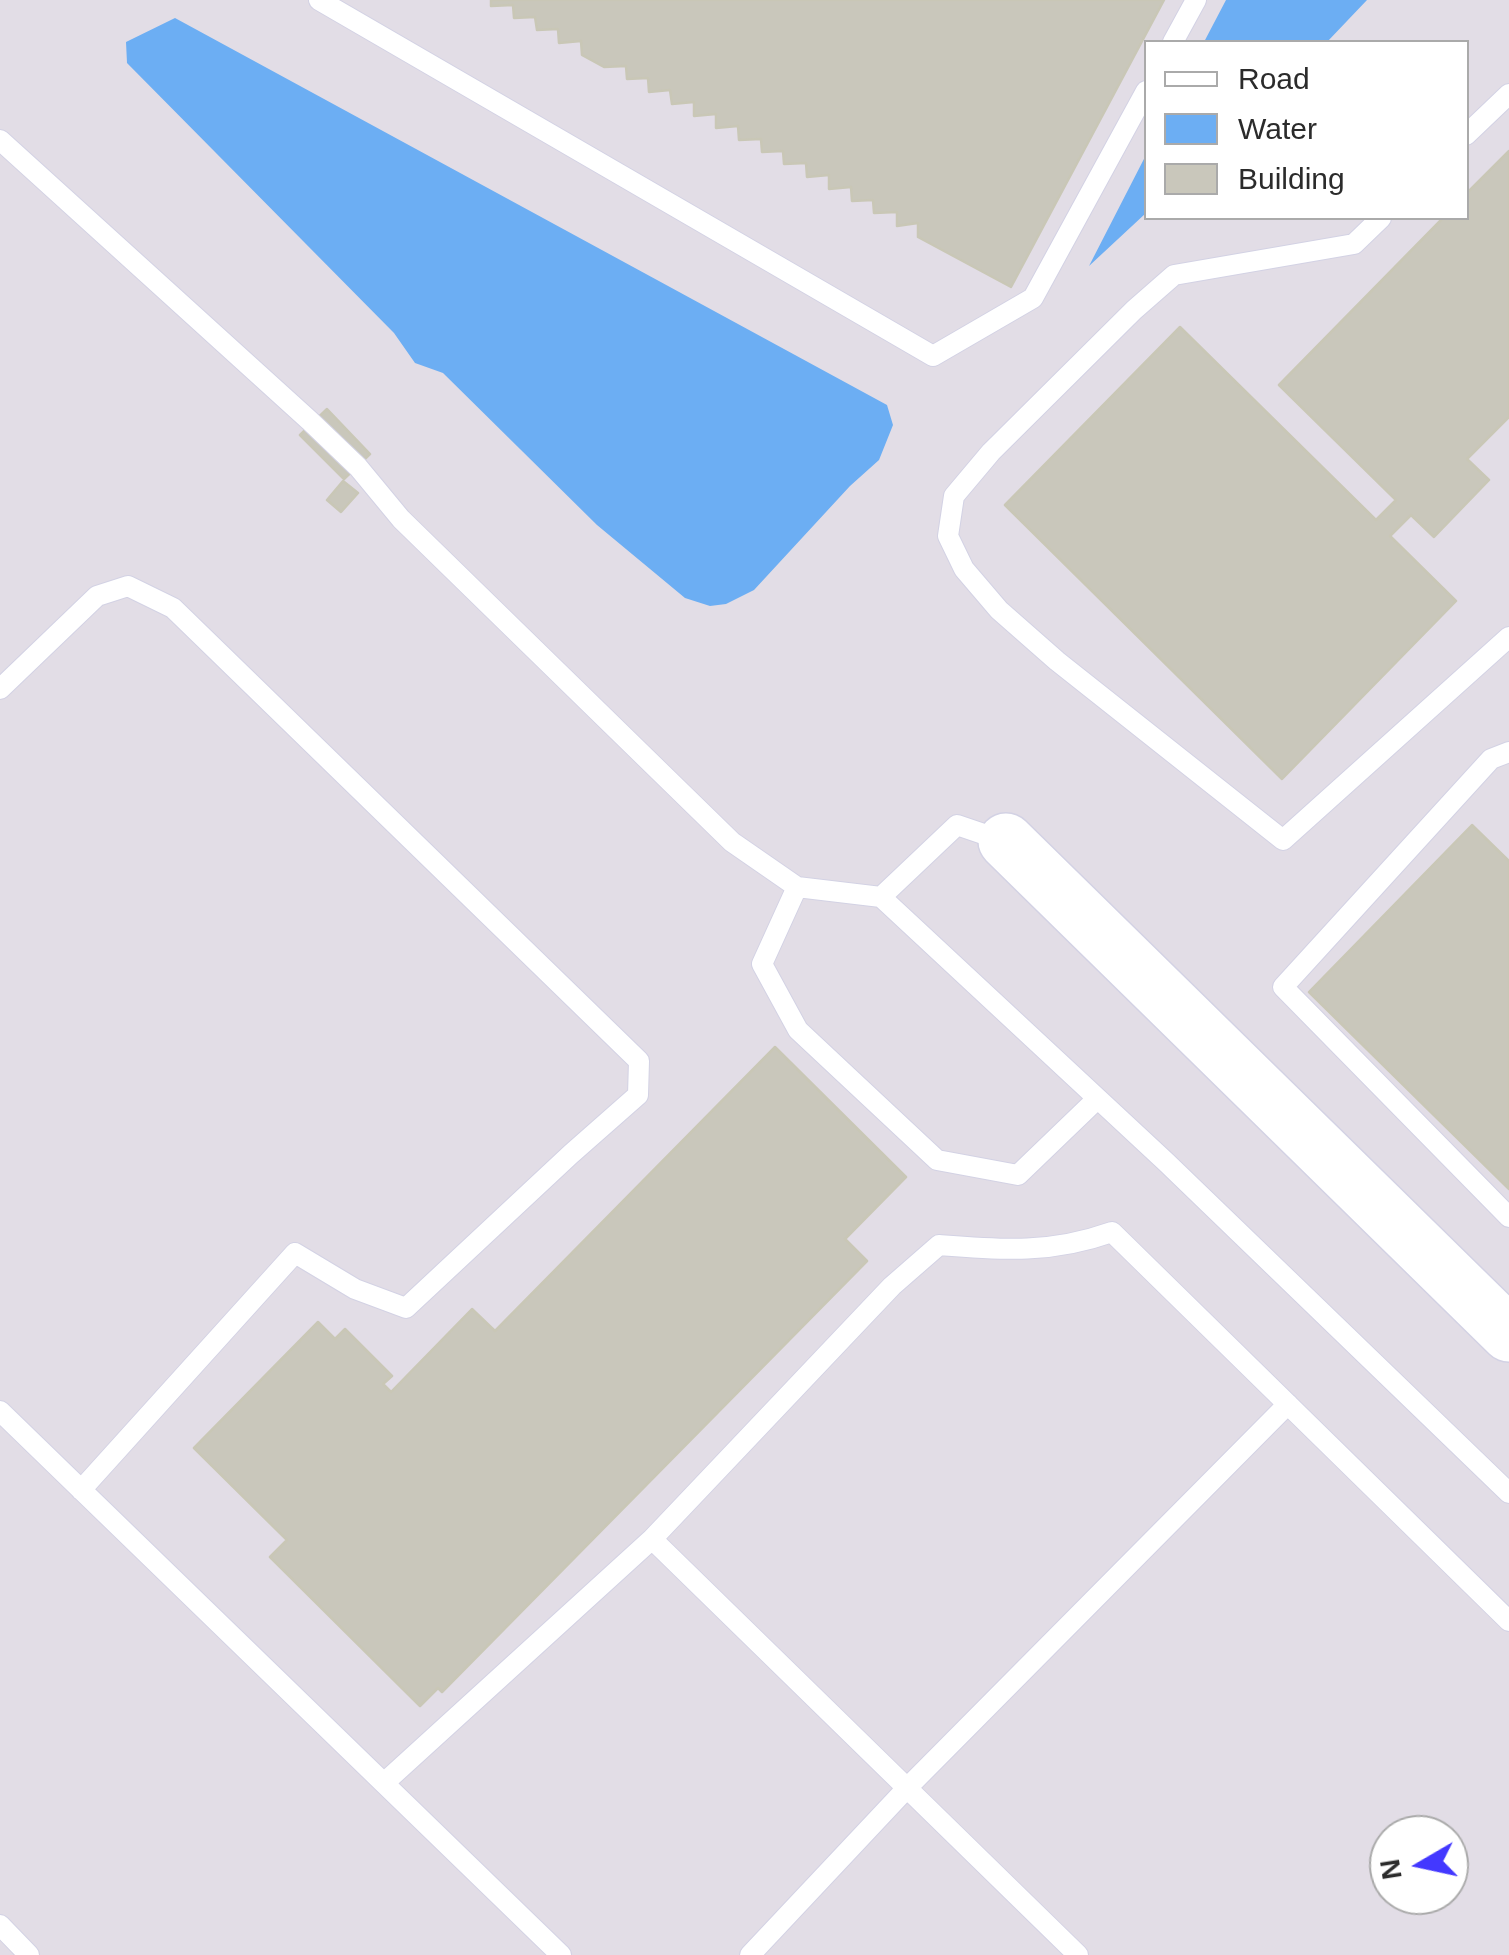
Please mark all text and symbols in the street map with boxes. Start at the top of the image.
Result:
legend [1144,40,1469,220]
text: Road [1238,62,1310,95]
text: Water [1238,112,1317,145]
text: Building [1238,162,1345,195]
north arrow [1369,1815,1469,1915]
text: N [1374,1857,1408,1882]

